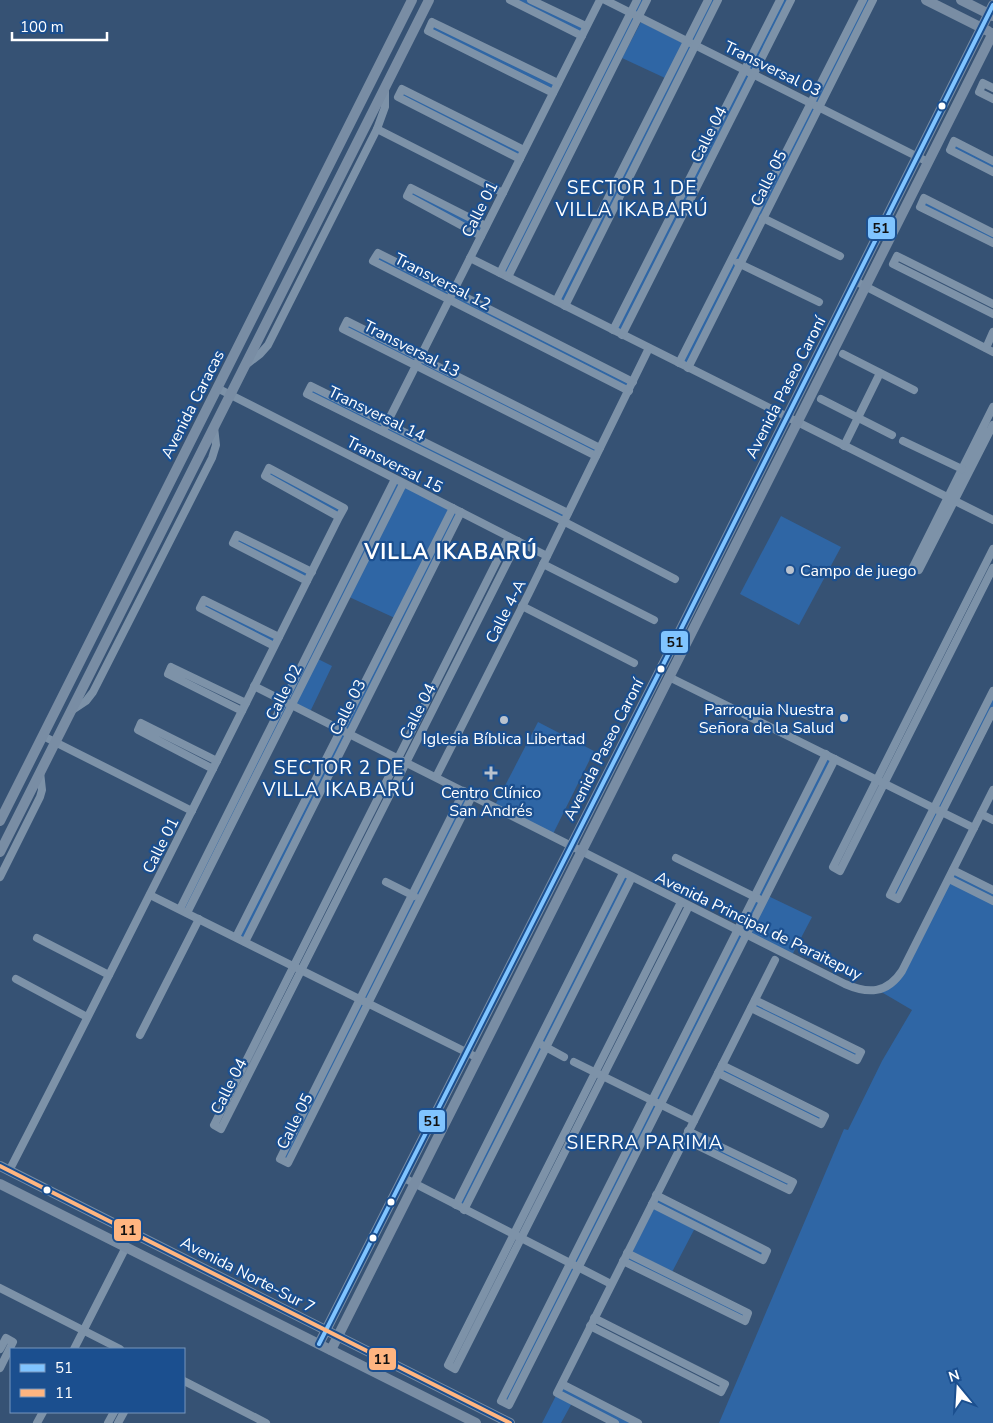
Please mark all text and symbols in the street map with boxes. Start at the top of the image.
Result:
scale bar [12,10,108,42]
text: 100 m [20,17,64,37]
street label: Transversal 03 [720,36,825,102]
unlabelled marker [937,101,947,111]
street label: Calle 04 [685,102,733,166]
street label: Calle 05 [745,147,792,210]
district label: SECTOR 1 DE VILLA IKABARÚ [554,175,709,223]
street label: Calle 01 [456,178,503,241]
line badge: 51 [867,216,896,240]
text: 51 [873,219,889,238]
street label: Transversal 12 [390,248,495,316]
street label: Avenida Paseo Caroní [741,312,832,462]
street label: Transversal 13 [359,315,464,383]
street label: Avenida Caracas [156,346,230,463]
street label: Transversal 14 [324,381,429,447]
street label: Transversal 15 [342,431,447,499]
district label: VILLA IKABARÚ [363,538,538,566]
place label: Campo de juego [800,560,917,582]
marker: Campo de juego [784,564,796,576]
street label: Calle 4-A [480,576,531,647]
line badge: 51 [660,630,689,654]
text: 51 [667,633,683,652]
street label: Calle 02 [260,661,307,724]
unlabelled marker [656,664,666,674]
street label: Avenida Paseo Caroní [559,674,650,824]
street label: Calle 03 [324,676,371,739]
street label: Calle 04 [394,679,442,743]
place label: Parroquia Nuestra Señora de la Salud [699,699,834,739]
marker: Parroquia Nuestra Señora de la Salud [838,712,850,724]
marker: Iglesia Bíblica Libertad [498,714,510,726]
place label: Iglesia Bíblica Libertad [423,728,585,750]
district label: SECTOR 2 DE VILLA IKABARÚ [261,755,416,803]
marker: Centro Clínico San Andrés [484,766,498,780]
place label: Centro Clínico San Andrés [441,782,541,822]
street label: Calle 01 [137,814,184,877]
street label: Avenida Principal de Paraitepuy [652,866,866,986]
street label: Calle 04 [205,1054,253,1118]
street label: Calle 05 [271,1090,318,1153]
line badge: 51 [418,1109,446,1133]
text: 51 [424,1112,440,1131]
district label: SIERRA PARIMA [567,1130,723,1156]
unlabelled marker [42,1185,52,1195]
unlabelled marker [386,1197,396,1207]
line badge: 11 [113,1218,142,1242]
text: 11 [120,1221,136,1240]
street label: Avenida Norte-Sur 7 [176,1231,319,1318]
unlabelled marker [368,1233,378,1243]
line badge: 11 [368,1347,397,1371]
legend [10,1348,185,1413]
text: 11 [374,1350,390,1369]
text: 51 [55,1358,73,1378]
north arrow [933,1363,983,1413]
text: N [946,1365,962,1387]
text: 11 [55,1383,73,1403]

